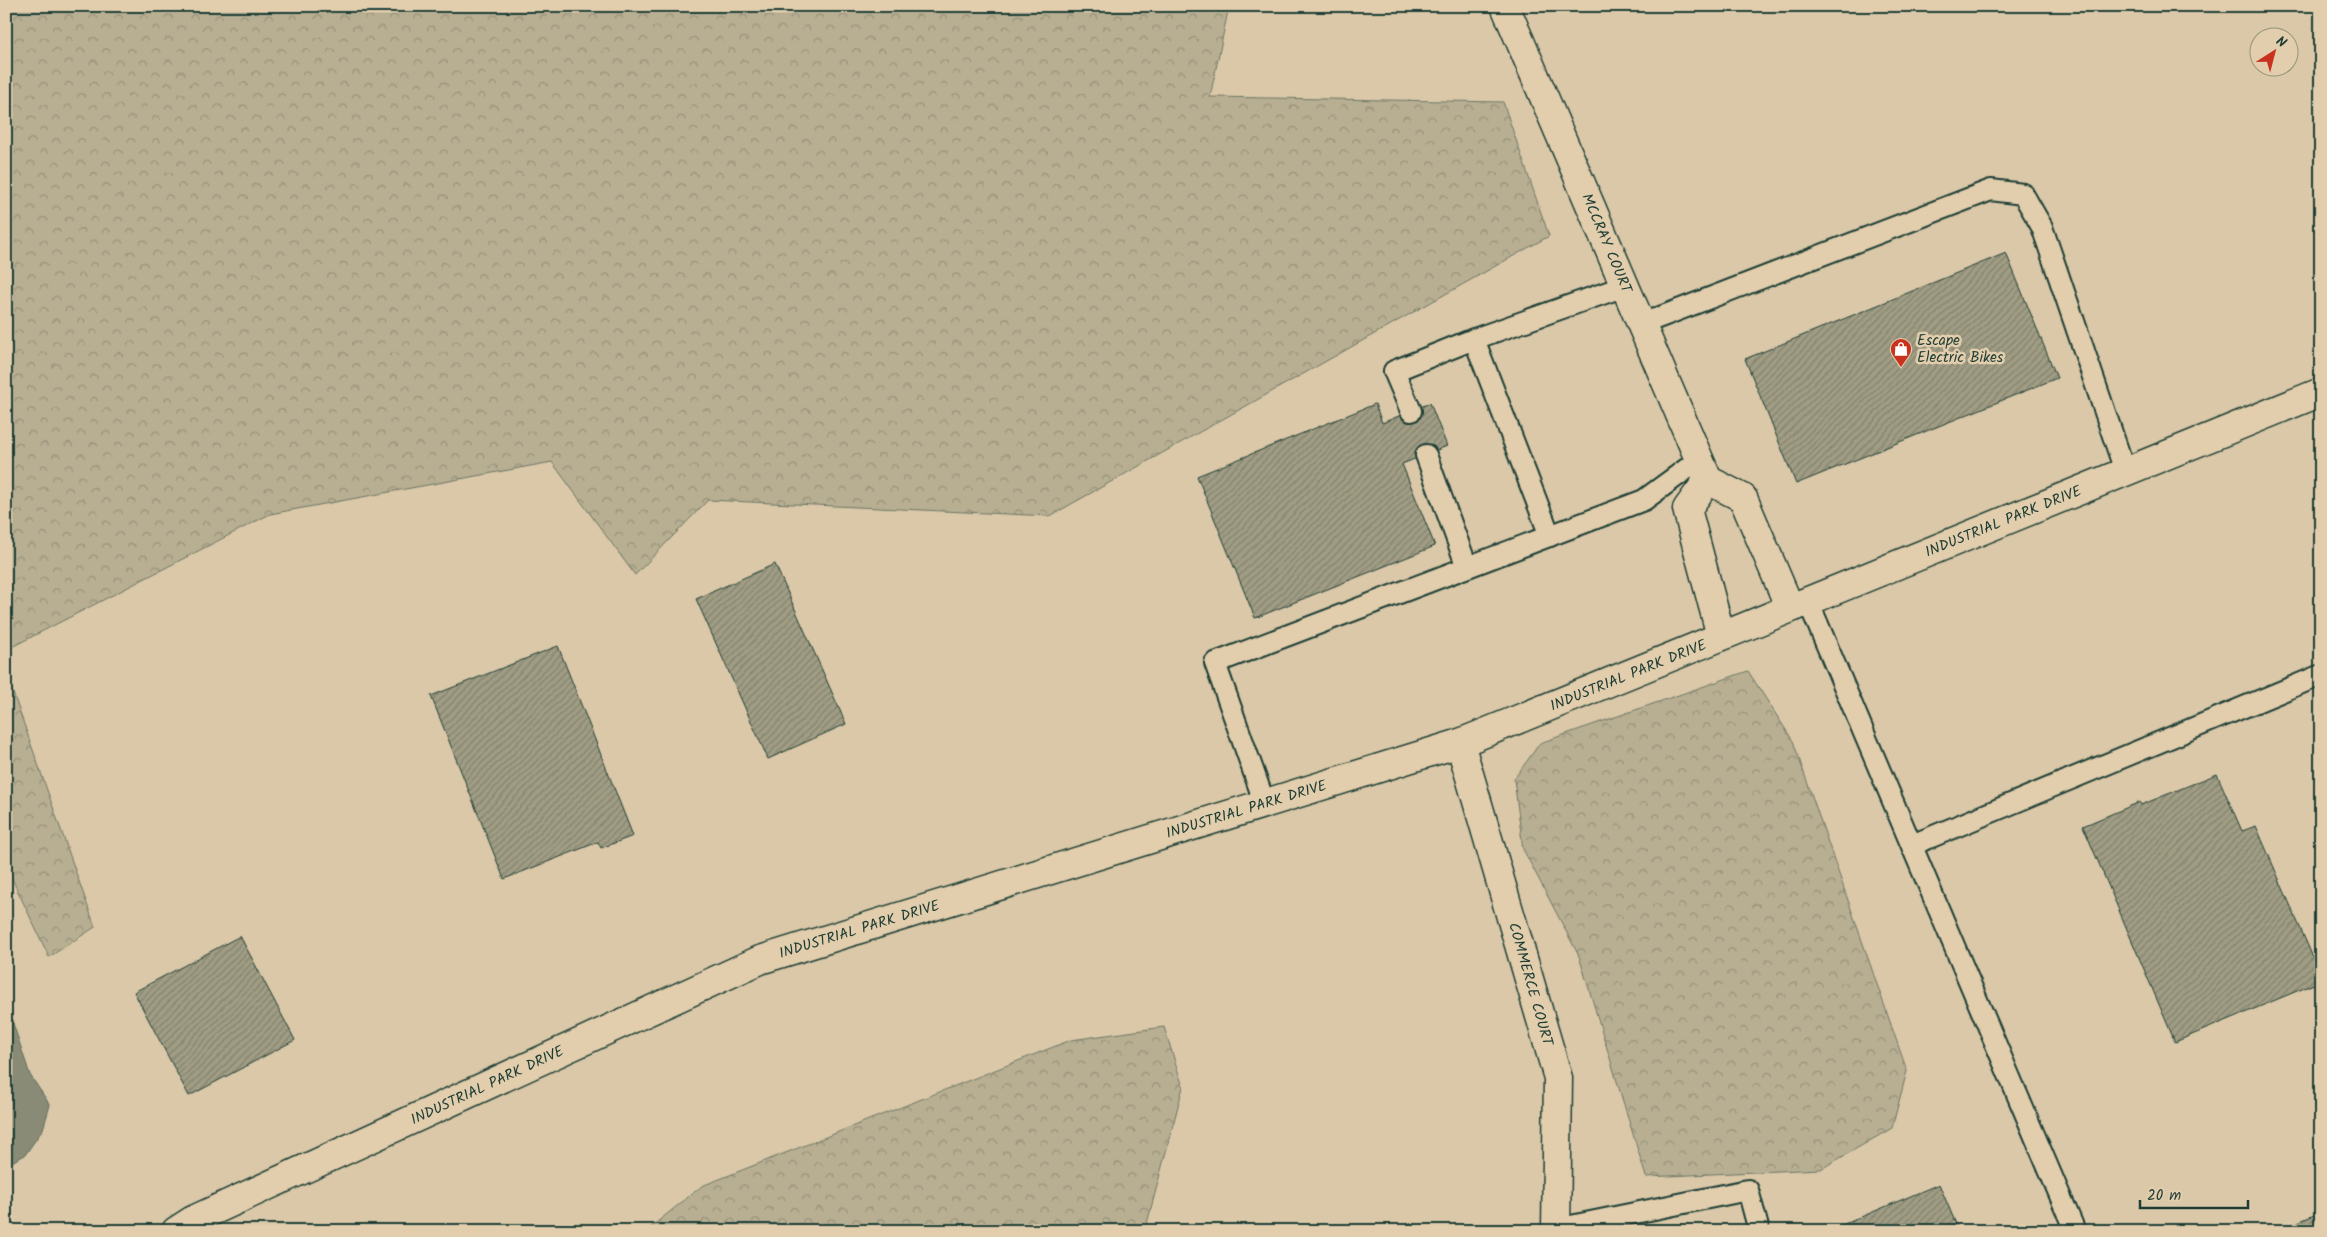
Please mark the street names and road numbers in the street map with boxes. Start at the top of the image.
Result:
street label: MCCRAY COURT [1574,190,1639,299]
street label: INDUSTRIAL PARK DRIVE [1921,479,2086,564]
street label: INDUSTRIAL PARK DRIVE [1546,633,1711,718]
street label: INDUSTRIAL PARK DRIVE [1163,774,1331,846]
street label: INDUSTRIAL PARK DRIVE [776,894,944,966]
street label: COMMERCE COURT [1501,920,1560,1051]
street label: INDUSTRIAL PARK DRIVE [407,1039,569,1132]

